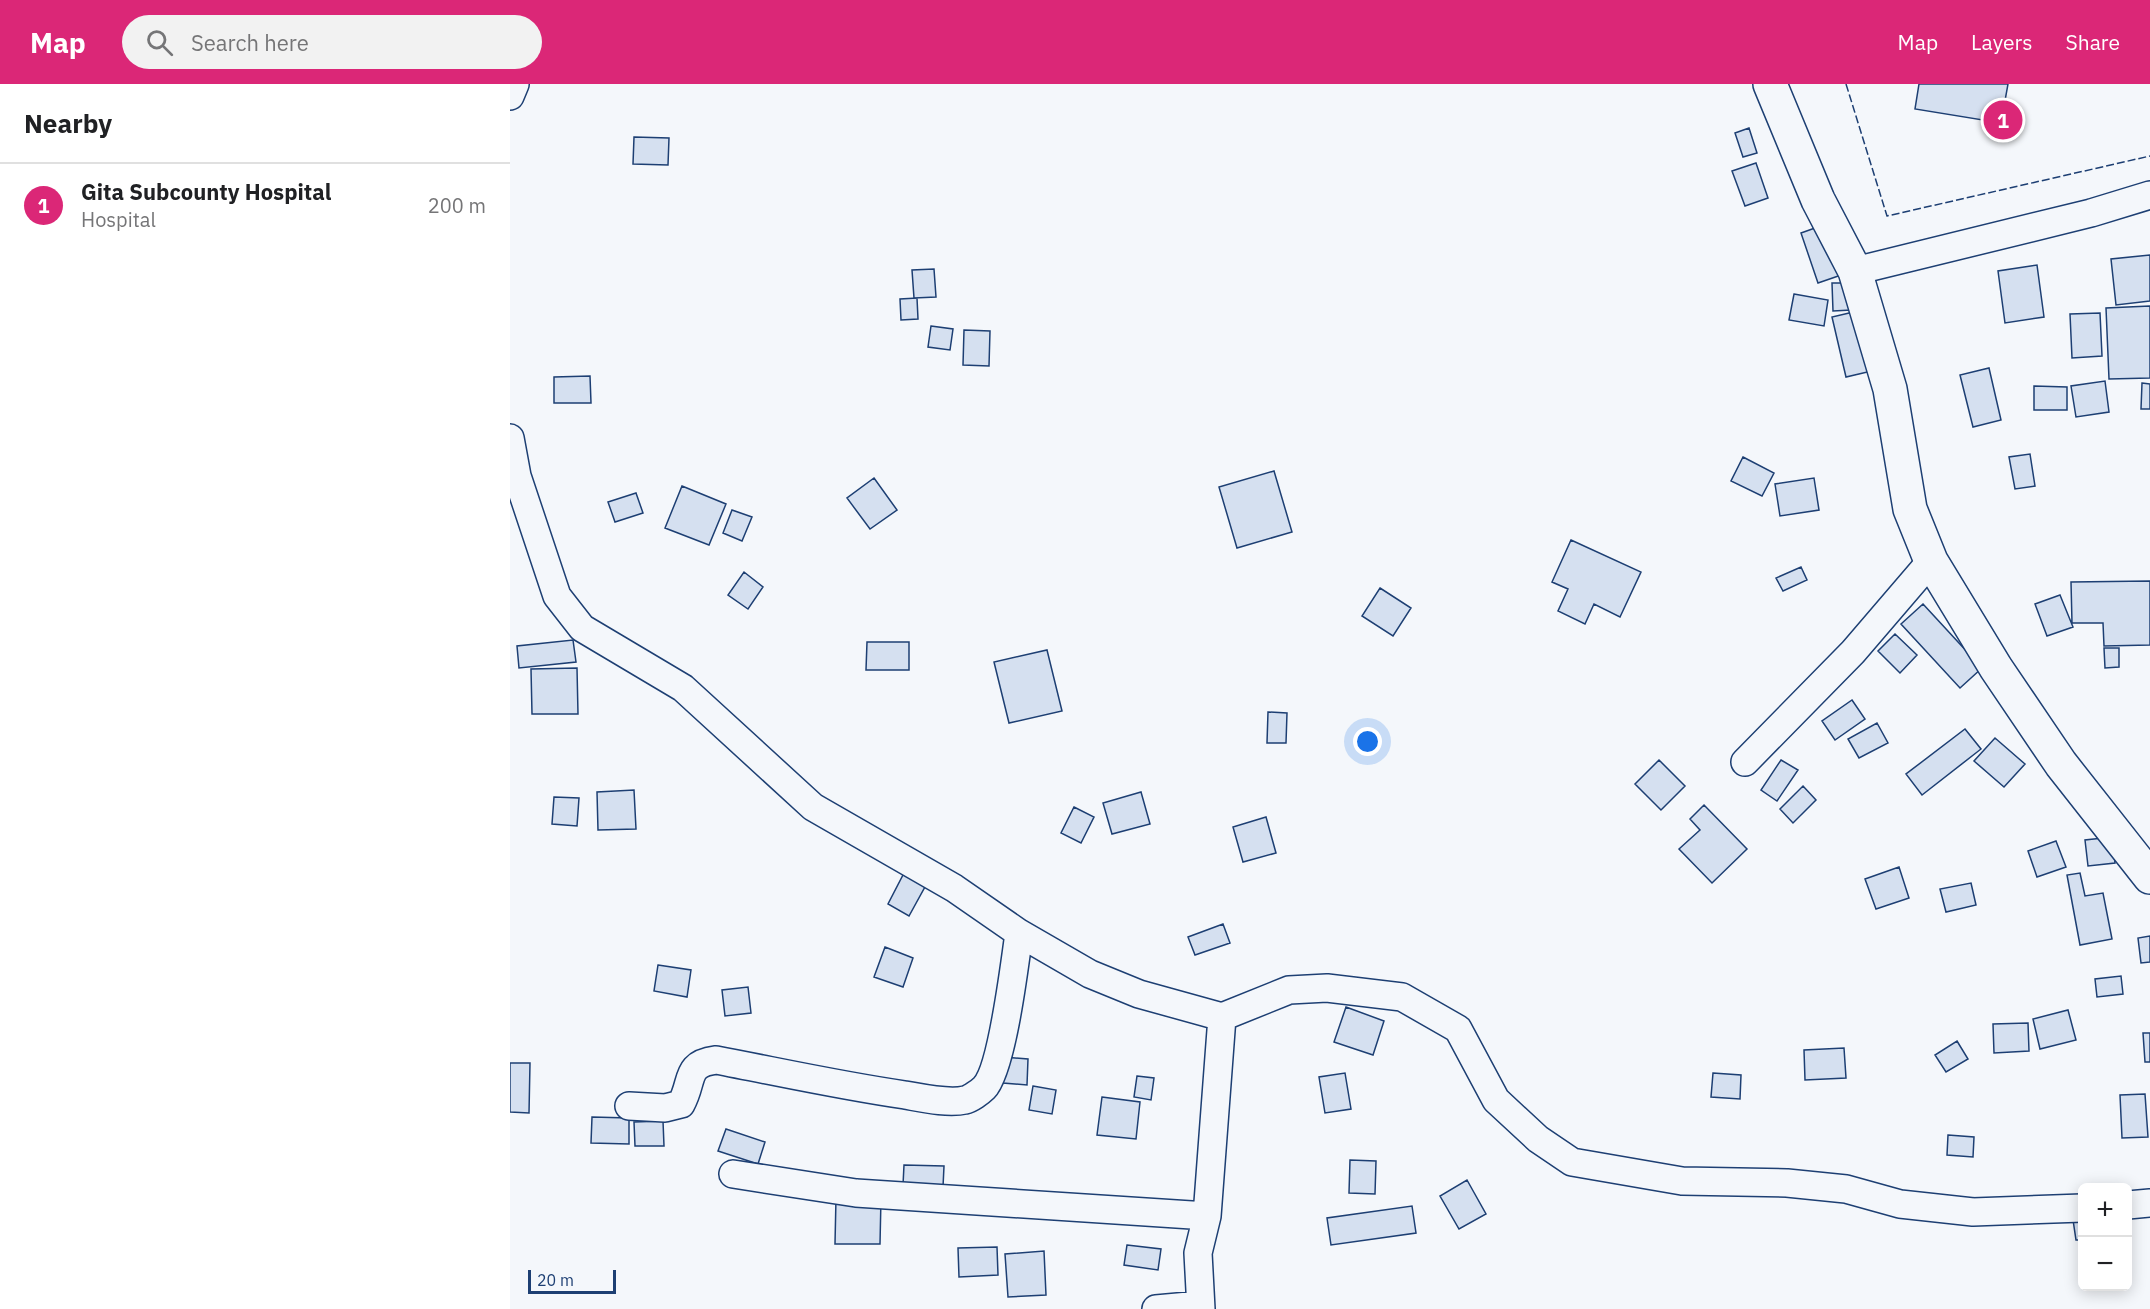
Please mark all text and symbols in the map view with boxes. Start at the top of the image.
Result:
search box [122,15,542,69]
text: Map [30,24,86,61]
icon: search [143,26,176,59]
text: Search here [191,28,309,57]
text: Map [1898,28,1938,56]
text: Layers [1971,28,2033,56]
text: Share [2066,28,2120,56]
pin: 1 [1984,98,2022,142]
text: Nearby [24,106,112,140]
text: Gita Subcounty Hospital [81,177,331,206]
text: 1 [38,192,50,219]
text: 200 m [428,192,486,219]
text: Hospital [81,206,156,233]
your location [1353,727,1382,756]
map controls [2078,1183,2132,1291]
button: + [2078,1183,2132,1237]
button: − [2078,1237,2132,1291]
scale bar [528,1267,616,1294]
text: 20 m [537,1270,574,1290]

